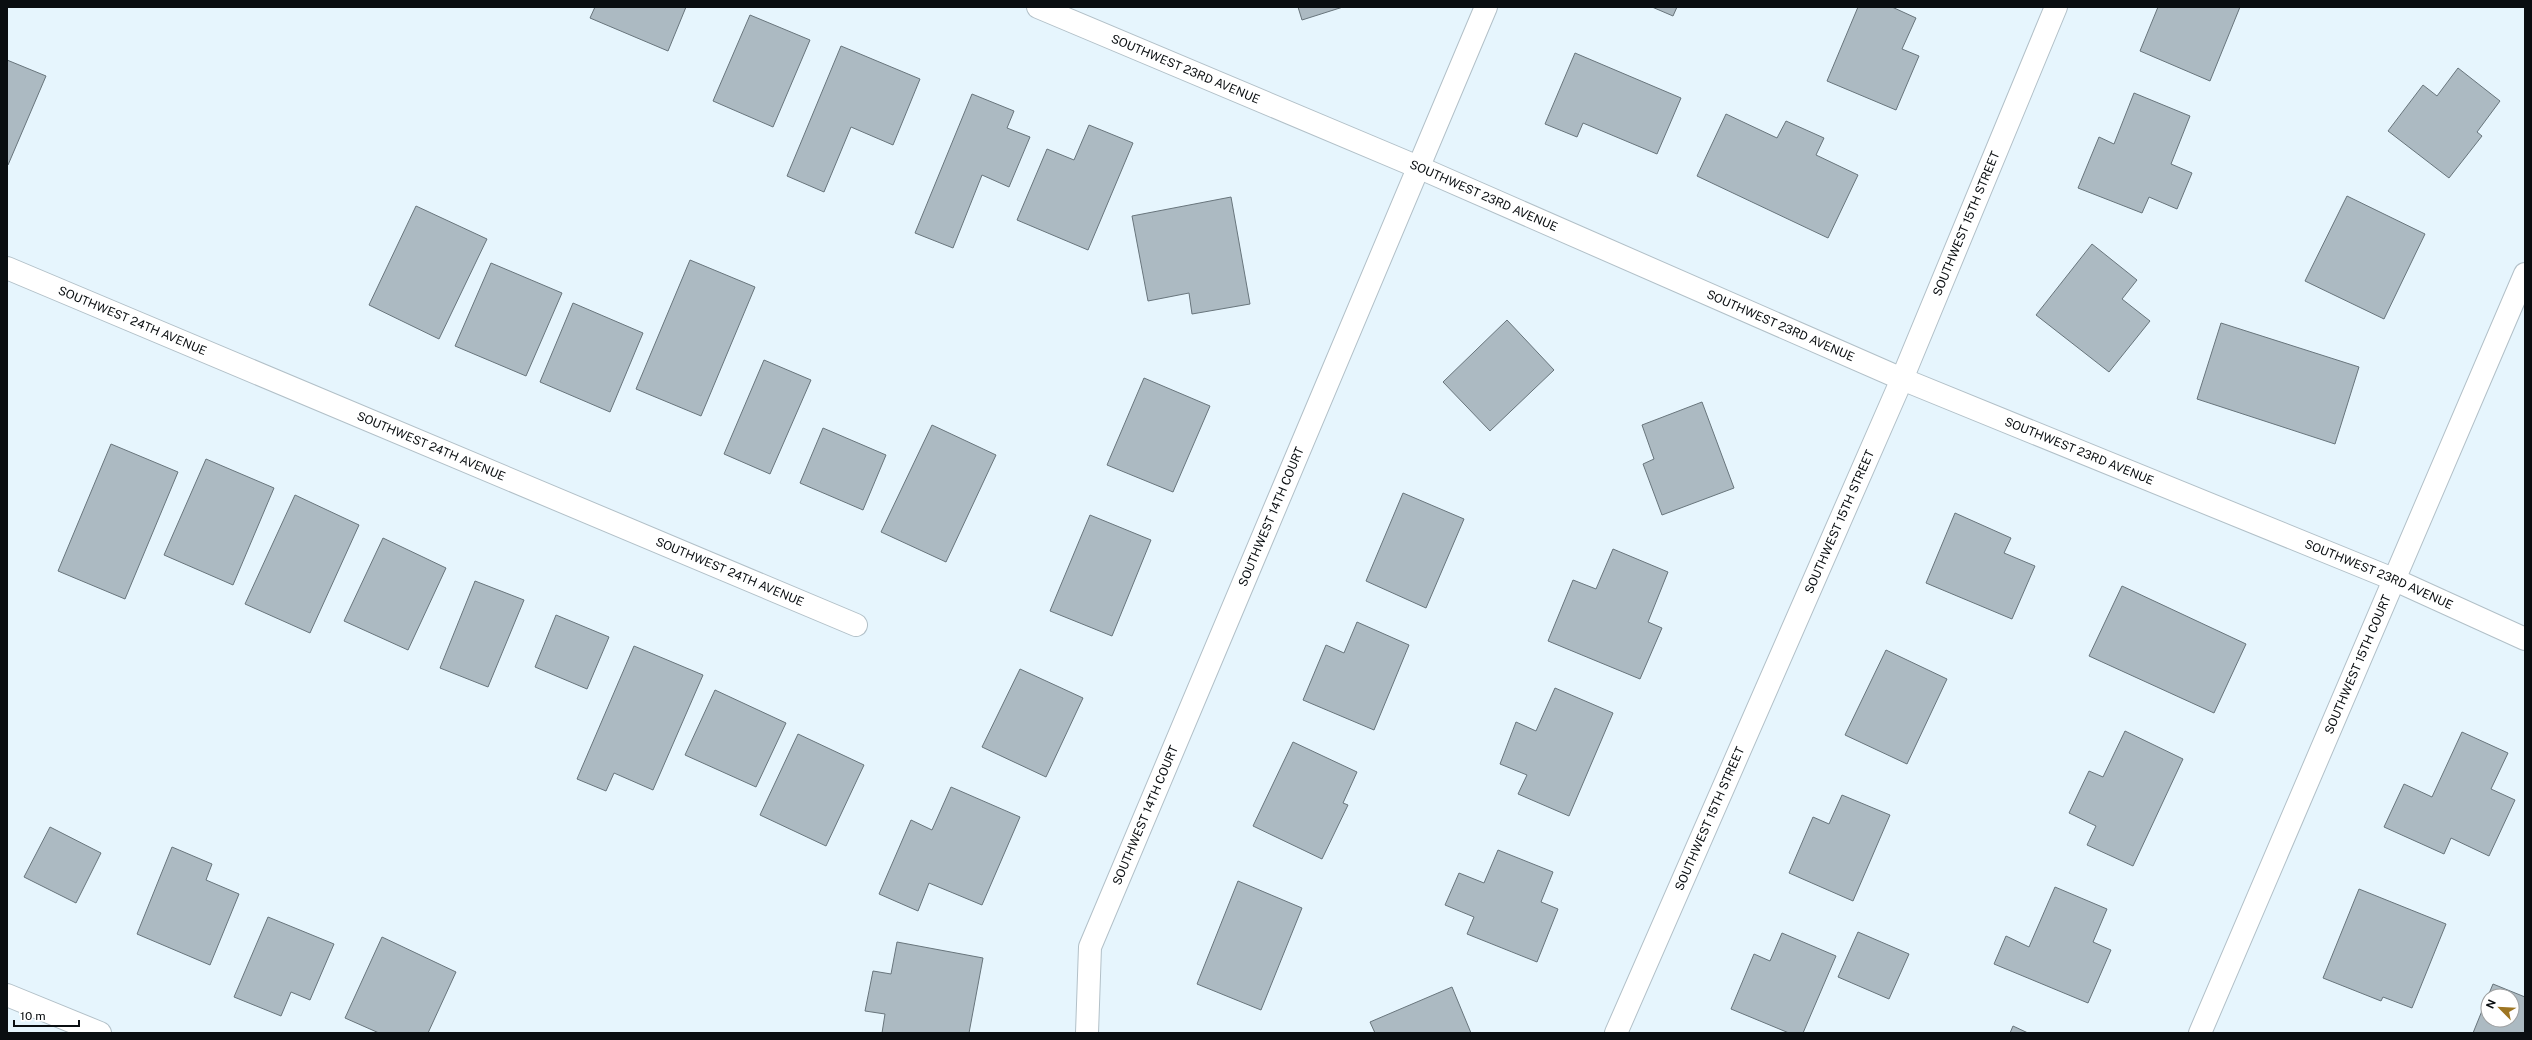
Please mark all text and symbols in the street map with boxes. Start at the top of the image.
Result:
street label: SOUTHWEST 23RD AVENUE [1109,32,1262,107]
street label: SOUTHWEST 15TH STREET [1930,149,2003,298]
street label: SOUTHWEST 23RD AVENUE [1408,157,1560,234]
street label: SOUTHWEST 24TH AVENUE [56,283,209,358]
street label: SOUTHWEST 23RD AVENUE [1704,287,1856,364]
street label: SOUTHWEST 24TH AVENUE [355,409,507,484]
street label: SOUTHWEST 23RD AVENUE [2003,415,2156,488]
street label: SOUTHWEST 14TH COURT [1236,445,1307,589]
street label: SOUTHWEST 15TH STREET [1802,448,1877,596]
street label: SOUTHWEST 24TH AVENUE [653,535,806,609]
street label: SOUTHWEST 23RD AVENUE [2303,537,2455,612]
street label: SOUTHWEST 15TH COURT [2322,592,2394,736]
street label: SOUTHWEST 14TH COURT [1110,743,1181,887]
street label: SOUTHWEST 15TH STREET [1672,745,1747,893]
north arrow [2480,988,2520,1028]
text: N [2484,998,2498,1010]
scale bar [14,1002,79,1028]
text: 10 m [20,1009,46,1023]

